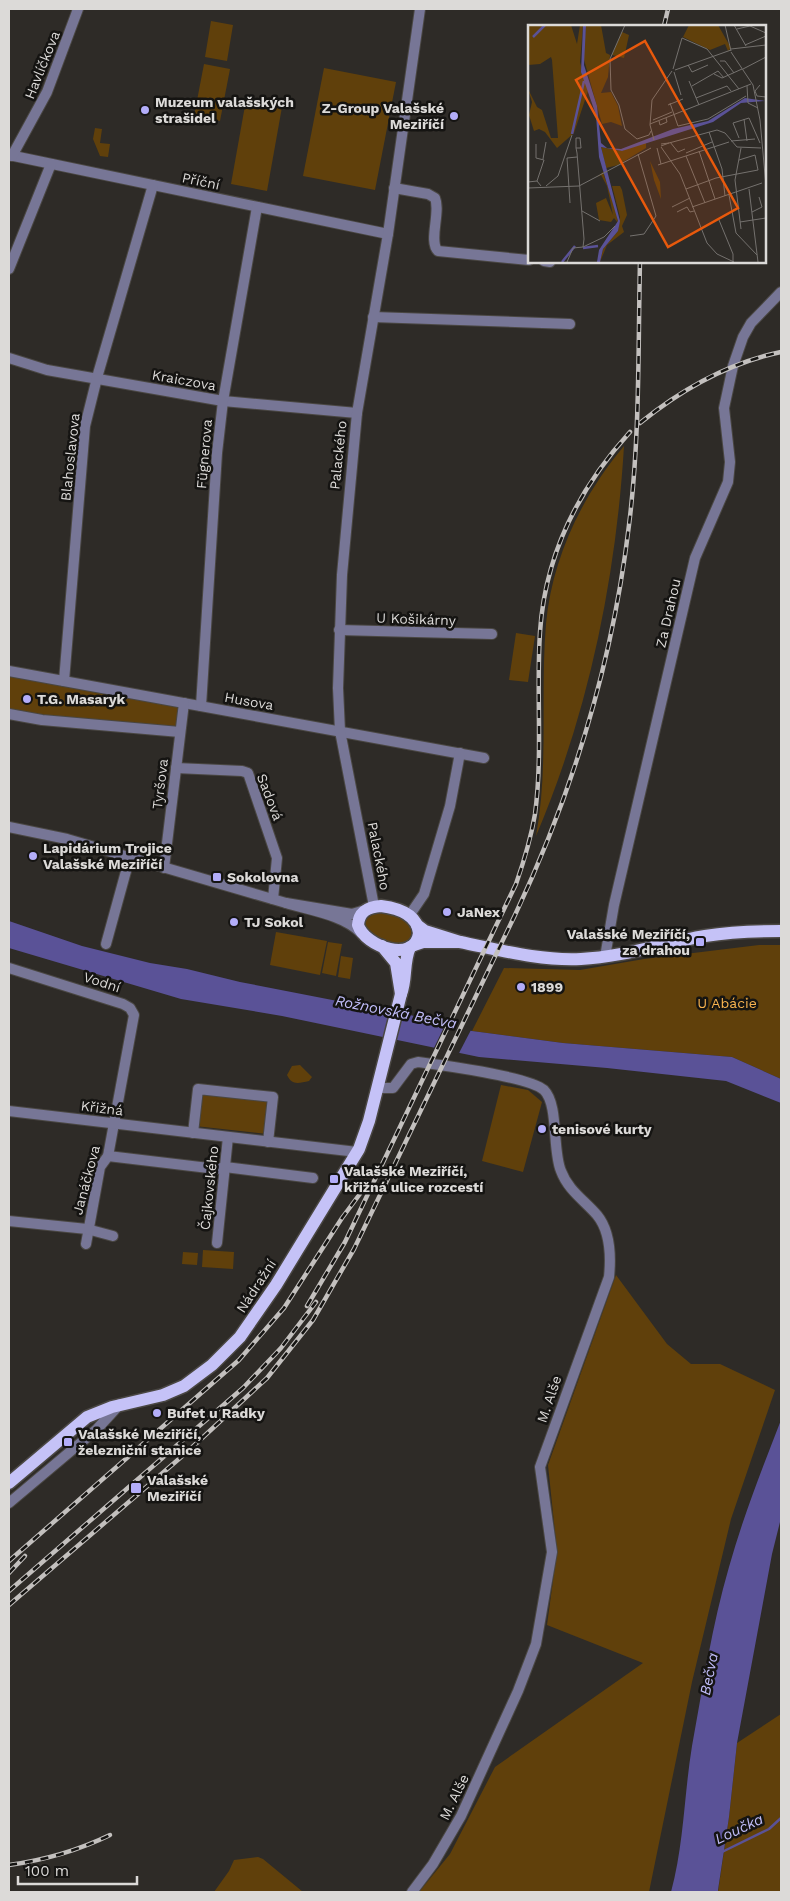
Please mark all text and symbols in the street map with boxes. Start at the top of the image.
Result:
inset map [528,25,765,262]
street label: Havlíčkova [21,29,63,101]
place label: Muzeum valašských strašidel [155,94,294,126]
place label: Z-Group Valašské Meziříčí [322,100,445,132]
marker: Muzeum valašských strašidel [139,104,151,116]
marker: Z-Group Valašské Meziříčí [448,110,460,122]
street label: Příční [181,169,222,193]
street label: Kraiczova [151,366,217,394]
street label: Blahoslavova [57,412,83,502]
street label: Fügnerova [193,419,215,489]
street label: Palackého [326,420,350,490]
street label: Za Drahou [652,577,684,649]
street label: U Košikárny [376,610,457,628]
street label: Husova [223,689,275,713]
place label: T.G. Masaryk [37,691,126,707]
marker: T.G. Masaryk [21,693,33,705]
street label: Tyršova [149,758,171,810]
street label: Sadová [254,771,286,823]
street label: Palackého [365,820,393,892]
place label: Lapidárium Trojice Valašské Meziříčí [43,840,172,872]
marker: Lapidárium Trojice Valašské Meziříčí [27,850,39,862]
place label: Sokolovna [227,869,300,885]
marker: Sokolovna [211,871,223,883]
place label: JaNex [457,904,501,920]
marker: JaNex [441,906,453,918]
place label: TJ Sokol [244,914,304,930]
marker: TJ Sokol [228,916,240,928]
place label: Valašské Meziříčí, za drahou [567,926,690,958]
marker: Valašské Meziříčí, za drahou [694,936,706,948]
street label: Vodní [81,969,123,996]
place label: 1899 [531,979,563,995]
marker: 1899 [515,981,527,993]
water label: Rožnovská Bečva [334,991,458,1033]
park label: U Abácie [697,995,757,1011]
street label: Křižná [80,1097,124,1119]
place label: tenisové kurty [552,1121,652,1137]
marker: tenisové kurty [536,1123,548,1135]
street label: Janáčkova [69,1144,103,1216]
street label: Čajkovského [197,1145,221,1231]
place label: Valašské Meziříčí, křižná ulice rozcestí [344,1163,484,1195]
marker: Valašské Meziříčí, křižná ulice rozcestí [328,1173,340,1185]
street label: Nádražní [233,1256,279,1316]
street label: M. Alše [533,1373,565,1425]
place label: Bufet u Radky [167,1405,265,1421]
marker: Bufet u Radky [151,1407,163,1419]
place label: Valašské Meziříčí, železniční stanice [78,1426,201,1458]
marker: Valašské Meziříčí, železniční stanice [62,1436,74,1448]
place label: Valašské Meziříčí [147,1472,208,1504]
marker: Valašské Meziříčí [129,1481,143,1495]
water label: Bečva [696,1651,722,1697]
street label: M. Alše [436,1772,472,1822]
water label: Loučka [712,1810,766,1848]
scale bar [18,1854,136,1886]
text: 100 m [25,1862,69,1880]

